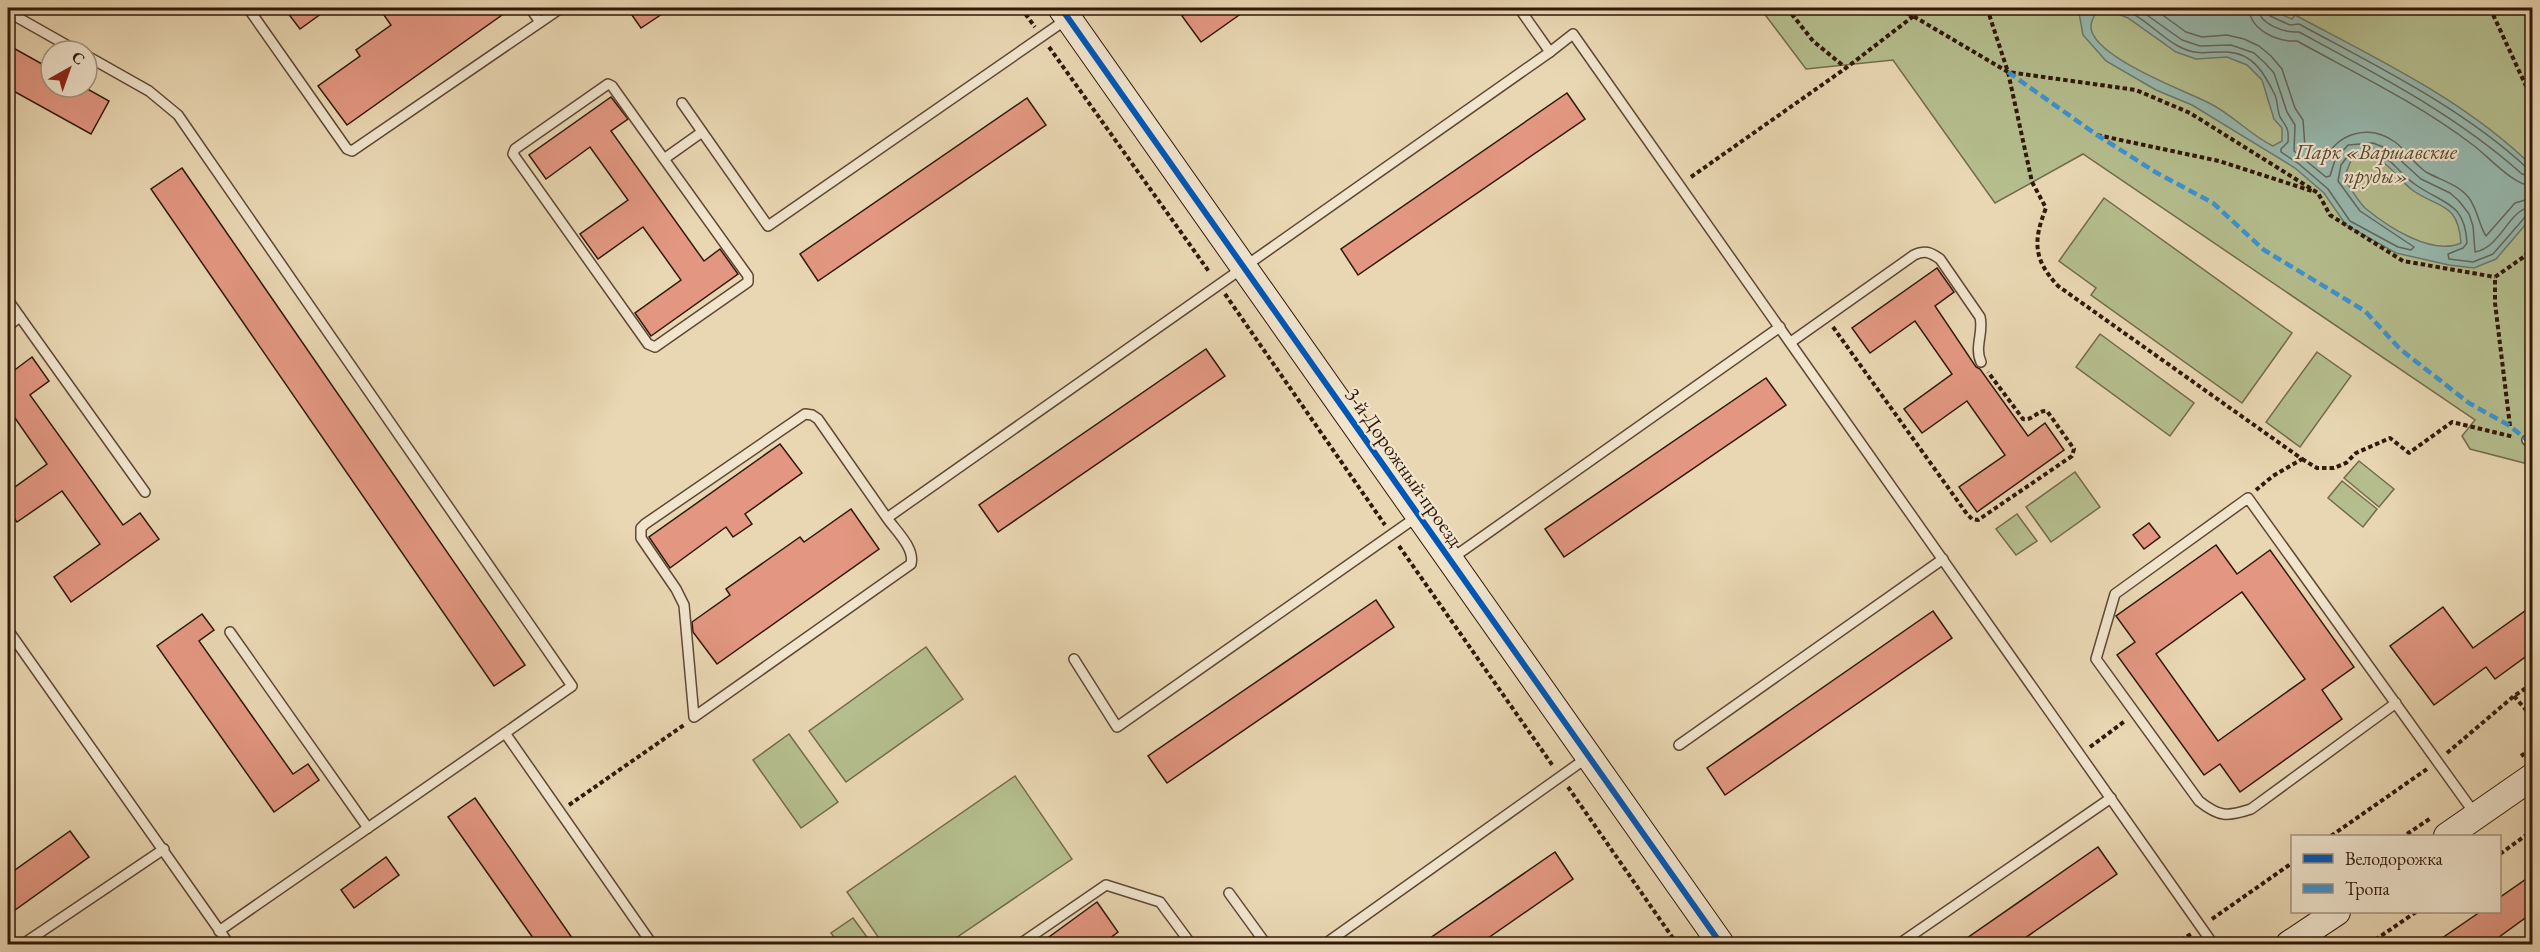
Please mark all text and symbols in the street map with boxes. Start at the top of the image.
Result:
north arrow [39,39,99,99]
text: С [67,46,89,70]
park label: Парк «Варшавские пруды» [2294,138,2458,189]
street label: 3-й Дорожный проезд [1339,382,1470,552]
legend [2291,835,2501,913]
text: Велодорожка [2345,847,2444,870]
text: Тропа [2345,877,2391,900]

